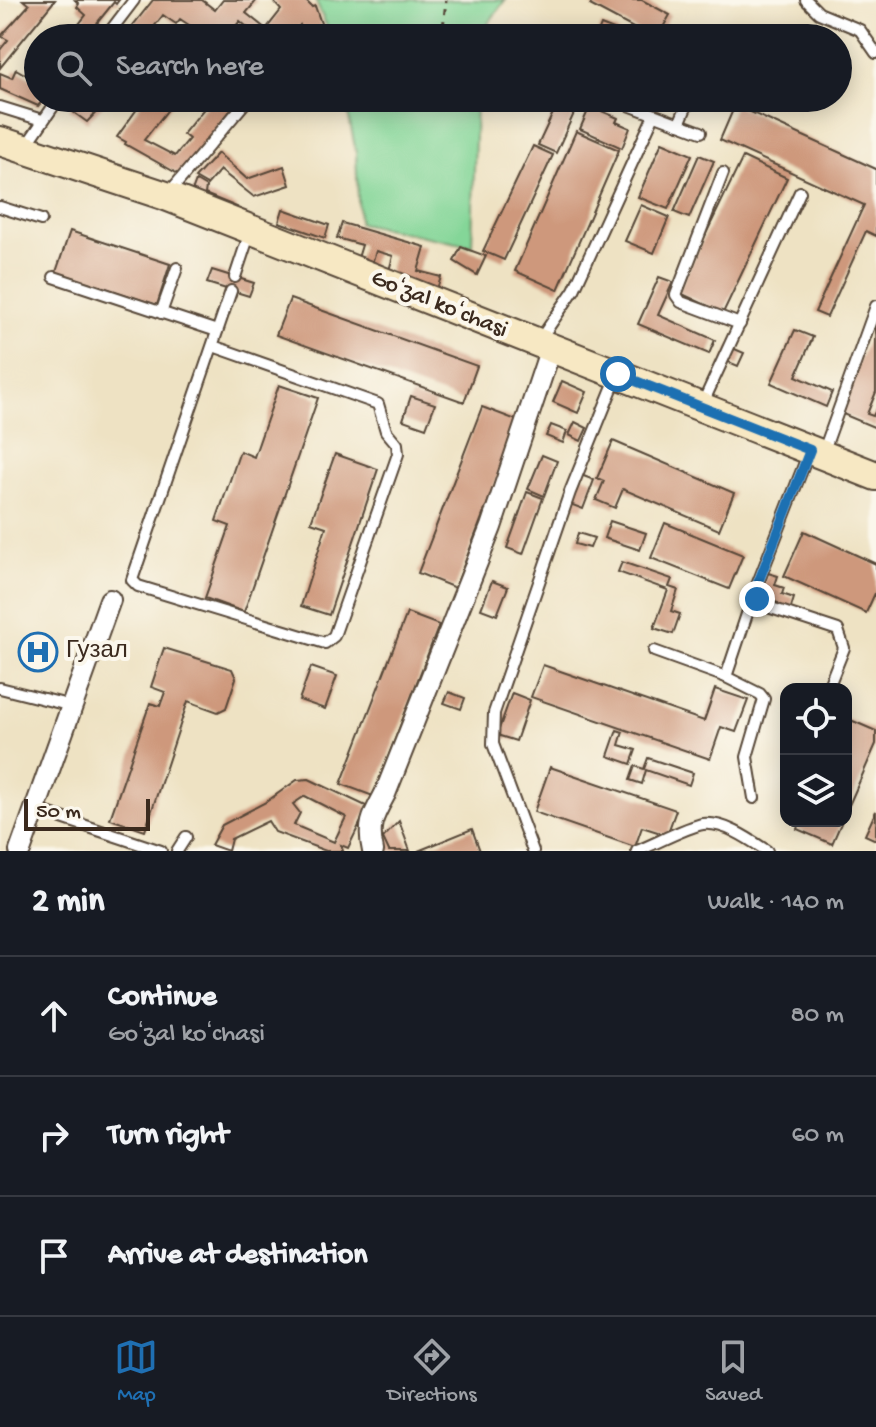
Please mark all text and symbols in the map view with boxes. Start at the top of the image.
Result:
search box [24,24,852,112]
icon: search [52,46,96,90]
text: Search here [116,51,264,86]
street label: Goʻzal koʻchasi [366,264,512,346]
route start [600,356,636,392]
route end [739,581,775,617]
hospital icon: Гузал [17,631,59,673]
place label: Гузал [66,638,128,667]
map controls [780,683,852,827]
button: locate [780,683,852,755]
button: layers [780,755,852,827]
scale bar [24,795,150,831]
text: 50 m [36,800,81,826]
text: 2 min [32,883,104,923]
text: Walk · 140 m [707,888,844,919]
text: Continue [108,981,217,1016]
icon: ahead [32,994,76,1038]
text: 80 m [790,1001,844,1032]
text: Goʻzal koʻchasi [108,1020,265,1051]
icon: right [32,1114,76,1158]
text: Turn right [108,1119,228,1154]
text: 60 m [791,1121,844,1152]
icon: arrive [32,1234,76,1278]
text: Arrive at destination [108,1239,368,1274]
tab: Map [114,1335,158,1409]
tab: Directions [387,1335,477,1409]
tab: Saved [705,1335,762,1409]

